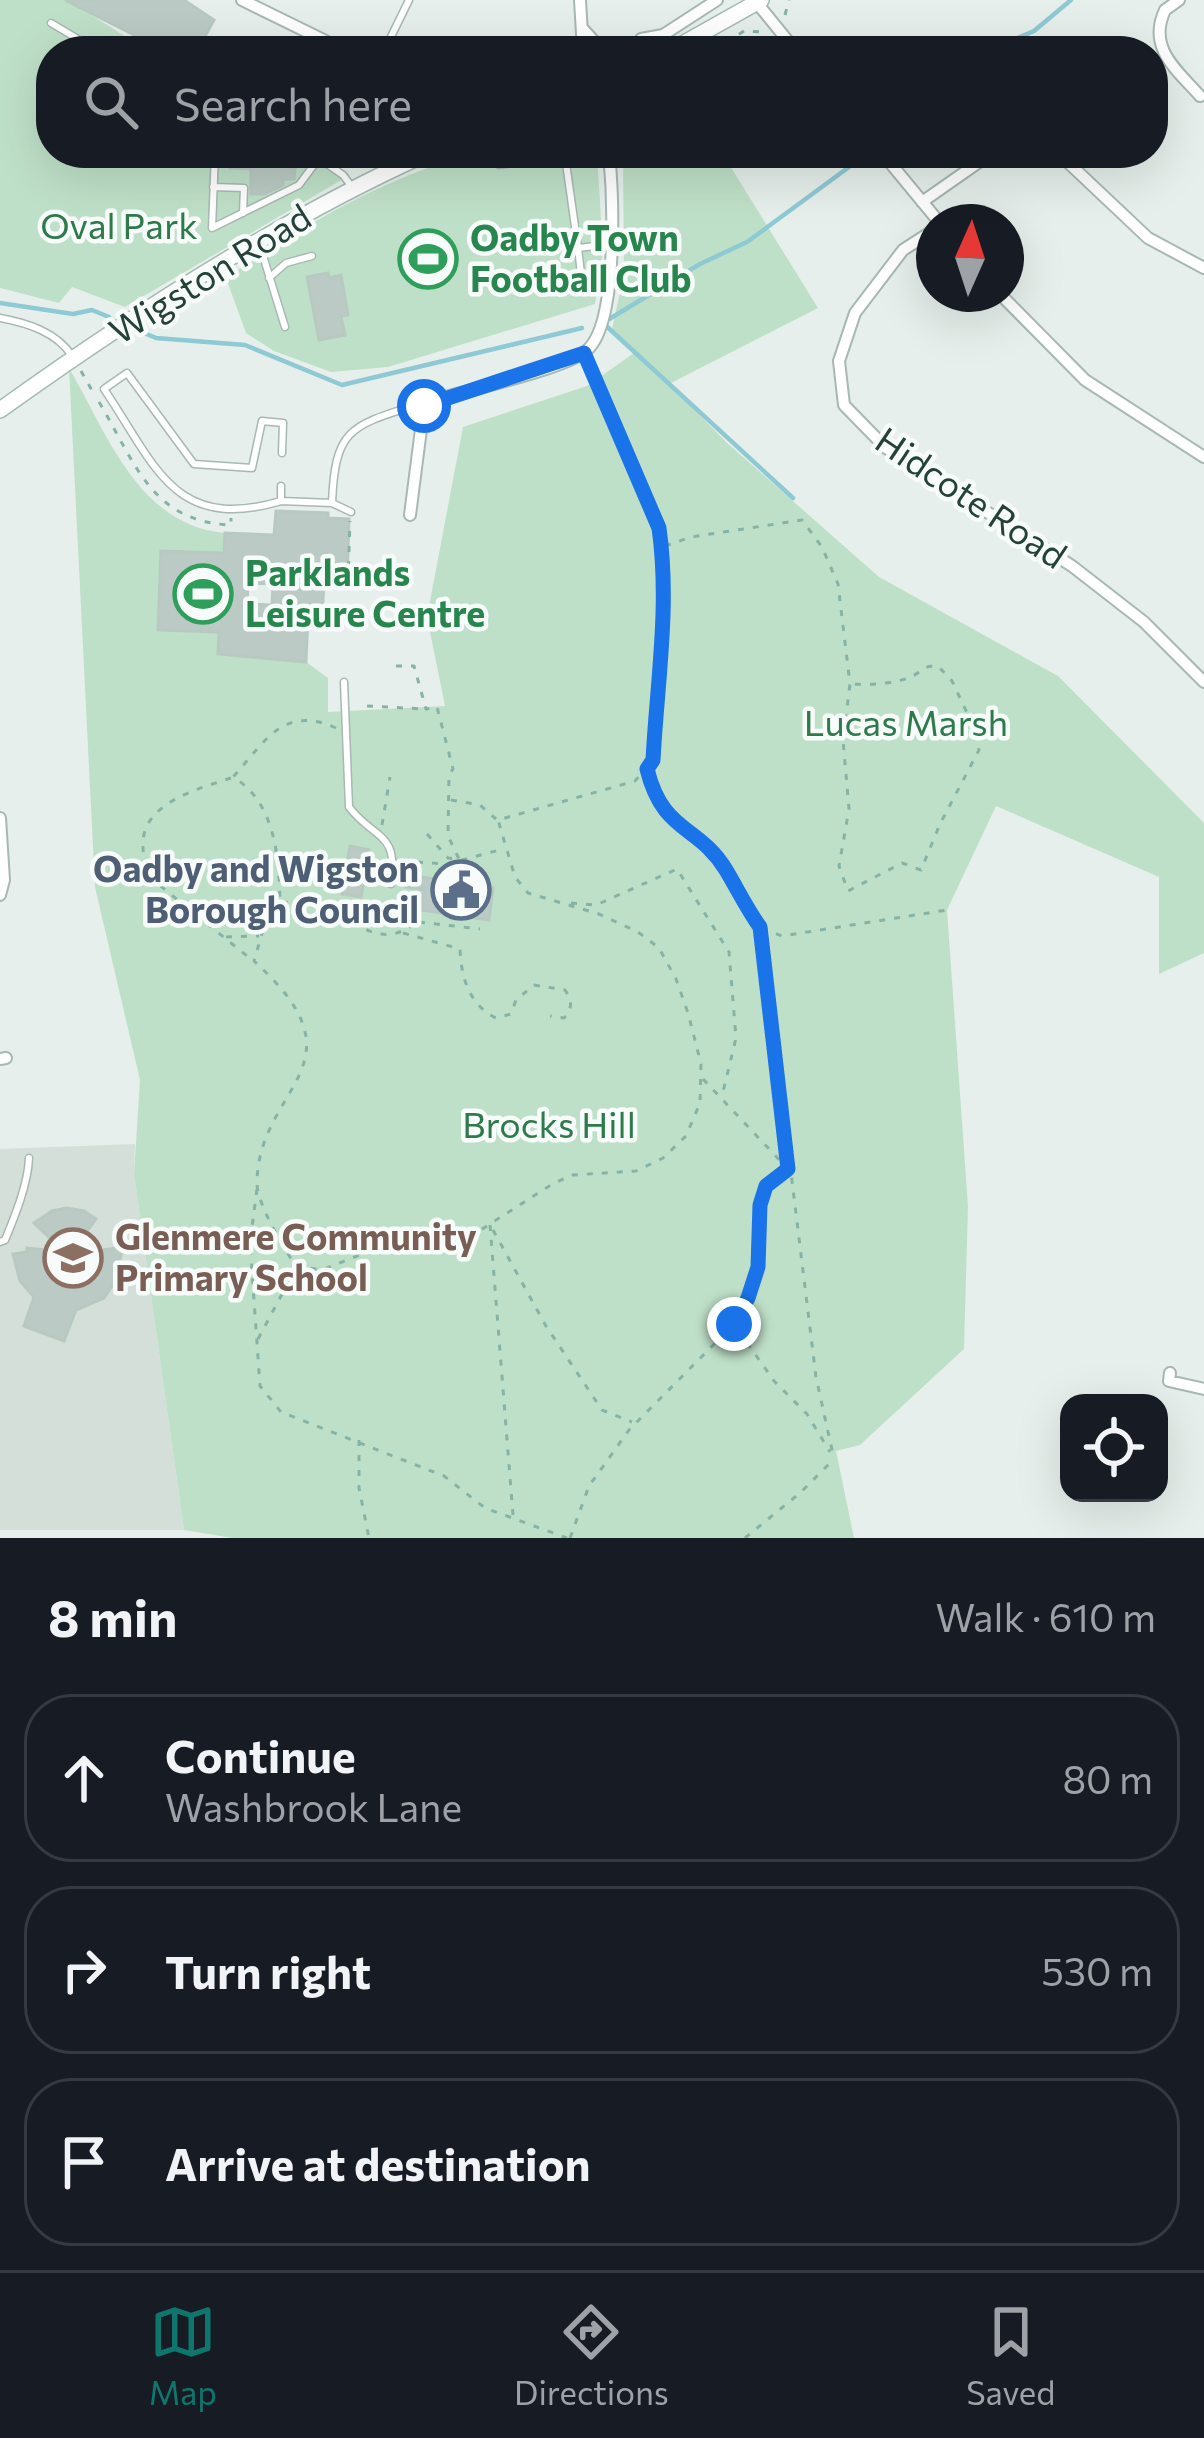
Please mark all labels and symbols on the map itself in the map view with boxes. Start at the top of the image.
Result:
street label: Wigston Road [100,193,318,352]
park label: Oval Park [40,202,198,246]
north arrow [916,204,1024,312]
place label: Oadby Town Football Club [470,214,692,299]
sports icon: Oadby Town Football Club [397,228,459,290]
route start [397,379,451,433]
street label: Hidcote Road [868,416,1076,576]
place label: Parklands Leisure Centre [245,549,485,634]
sports icon: Parklands Leisure Centre [172,563,234,625]
park label: Lucas Marsh [804,699,1008,743]
place label: Oadby and Wigston Borough Council [93,845,419,930]
public building icon: Oadby and Wigston Borough Council [430,859,492,921]
park label: Brocks Hill [462,1101,636,1145]
place label: Glenmere Community Primary School [115,1213,477,1298]
school or university icon: Glenmere Community Primary School [42,1227,104,1289]
route end [707,1297,761,1351]

